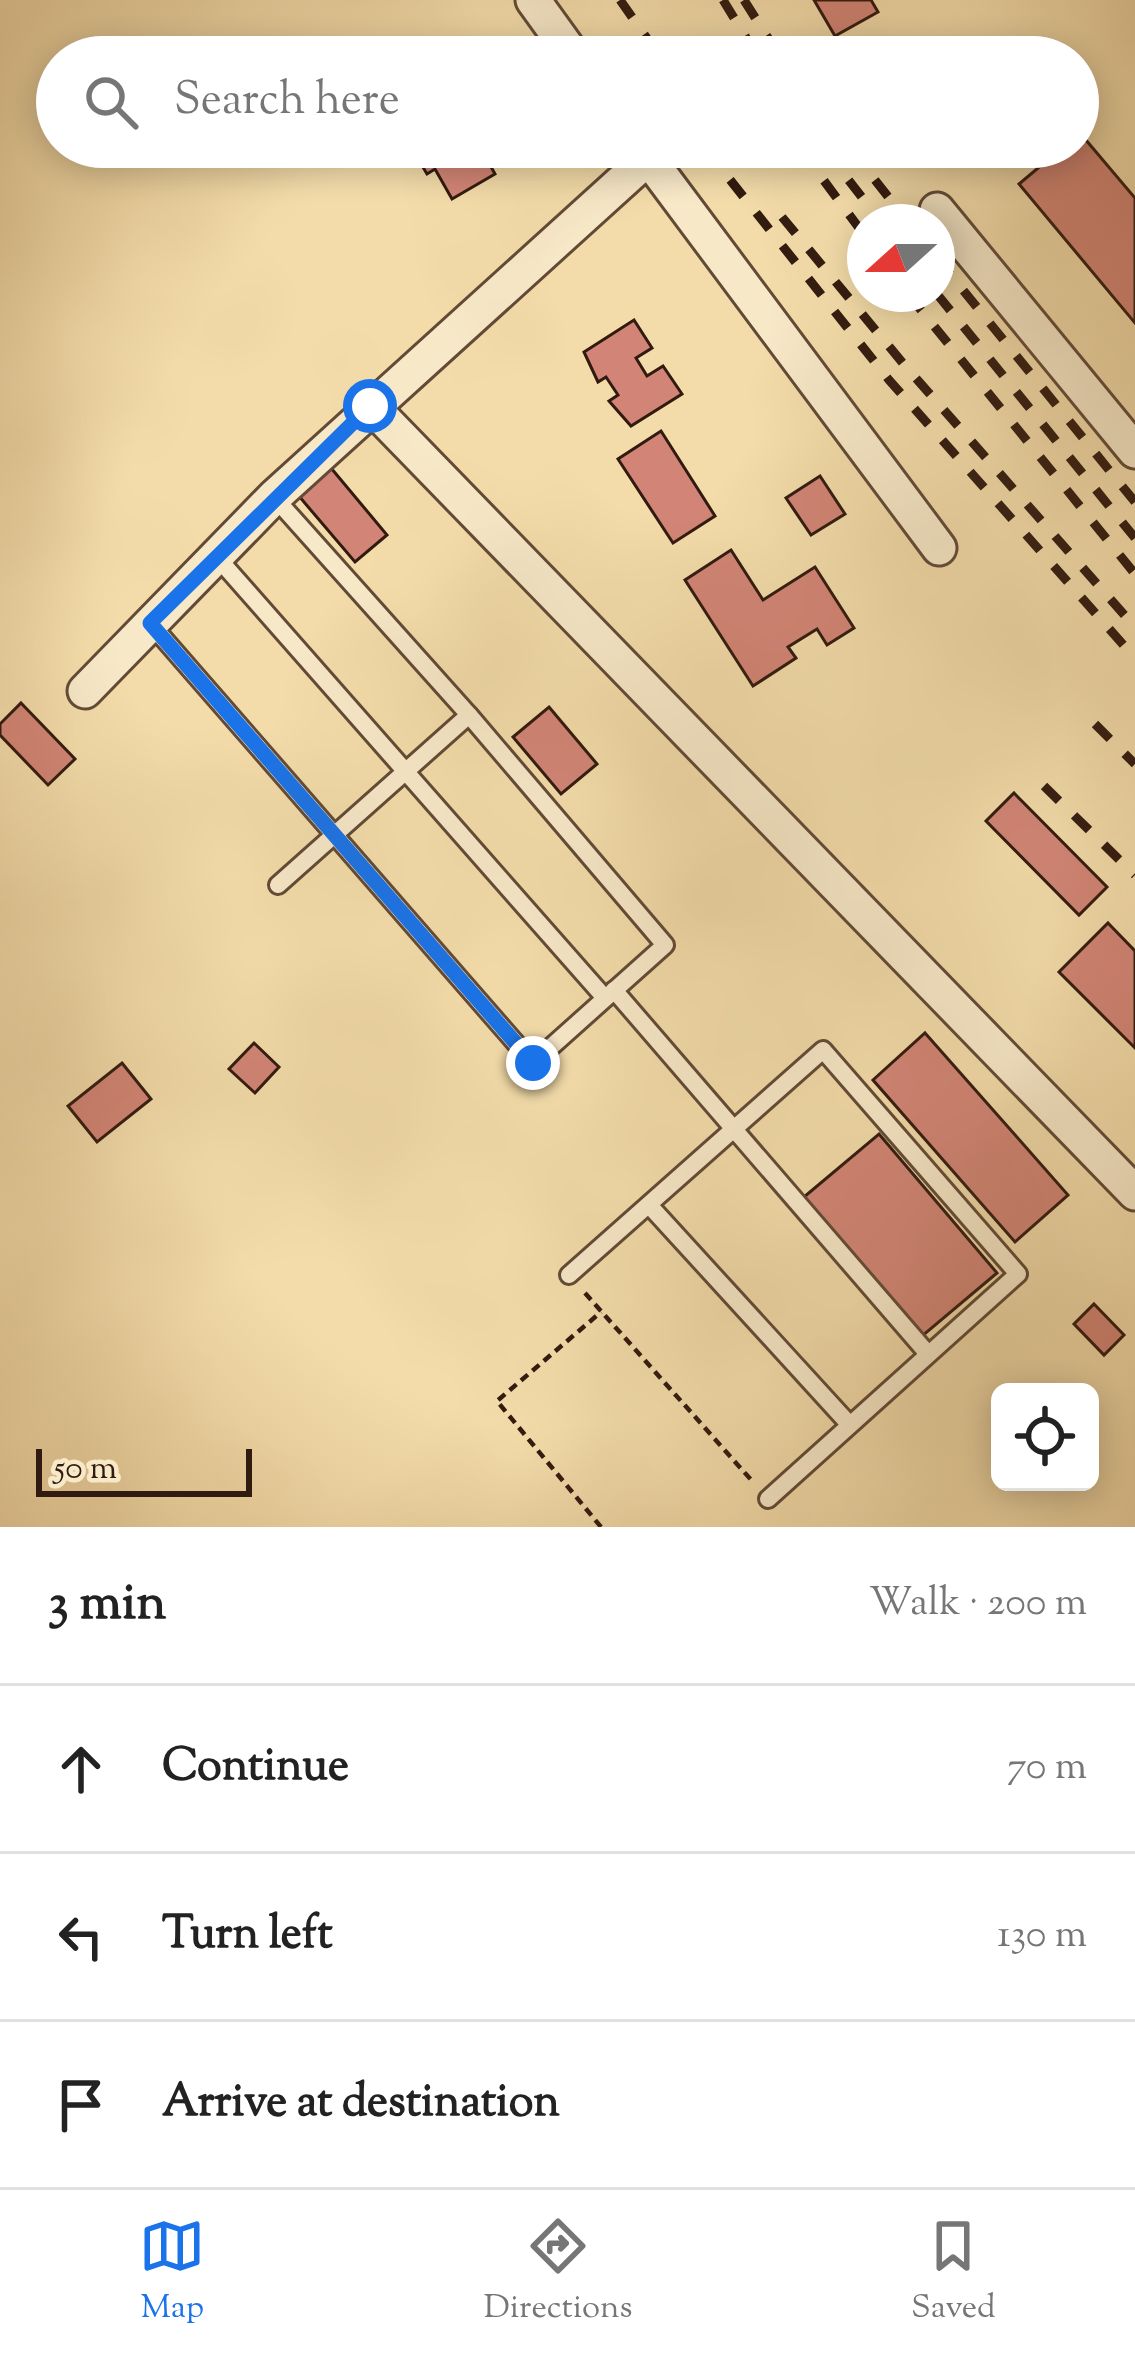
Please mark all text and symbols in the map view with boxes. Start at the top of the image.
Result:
search box [36,36,1099,168]
icon: search [78,69,144,135]
text: Search here [174,70,400,135]
north arrow [847,204,955,312]
route start [343,379,397,433]
route end [506,1036,560,1090]
map controls [991,1383,1099,1491]
button: locate [991,1383,1099,1491]
scale bar [36,1443,252,1496]
text: 50 m [54,1446,117,1494]
text: 3 min [48,1569,166,1642]
text: Walk · 200 m [869,1577,1087,1633]
icon: ahead [48,1736,114,1802]
text: Continue [162,1736,349,1801]
text: 70 m [1007,1741,1087,1797]
icon: left [48,1904,114,1970]
text: Turn left [162,1904,333,1969]
text: 130 m [997,1909,1087,1965]
icon: arrive [48,2072,114,2138]
text: Arrive at destination [162,2072,560,2137]
tab: Map [139,2213,205,2333]
tab: Directions [484,2213,633,2333]
tab: Saved [911,2213,996,2333]

